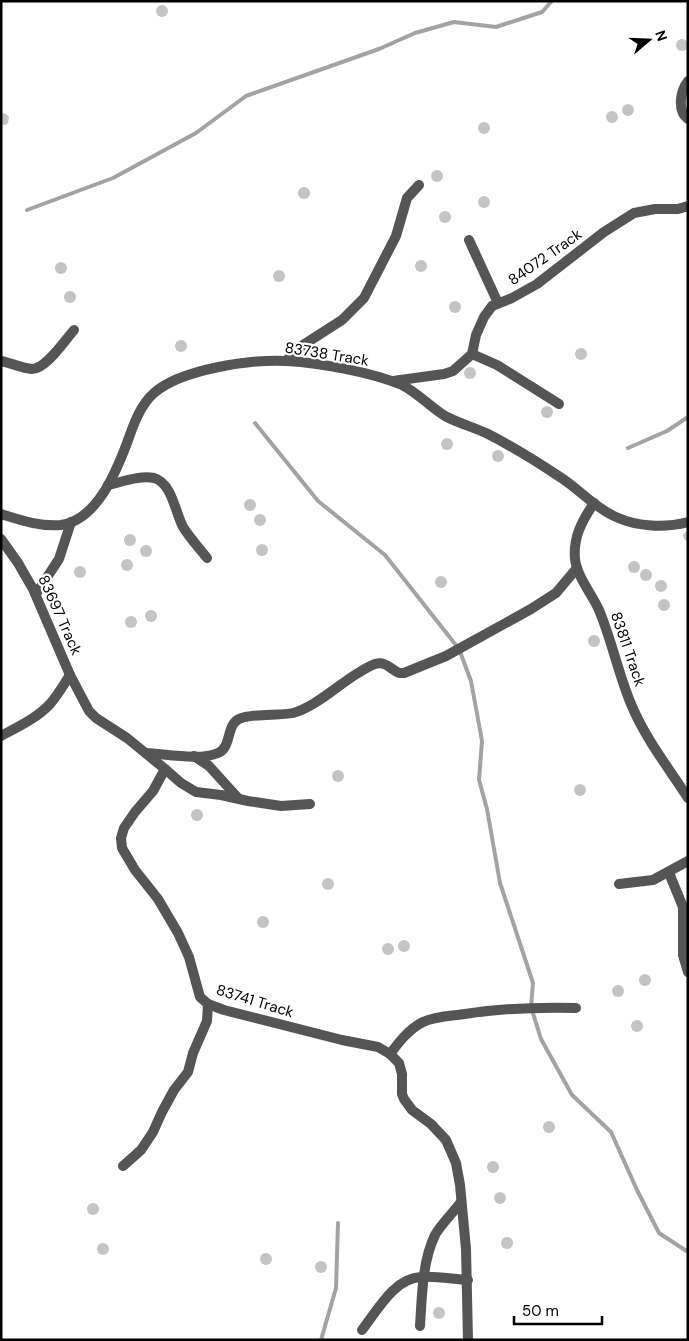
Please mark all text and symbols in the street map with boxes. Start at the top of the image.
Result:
north arrow [624,15,674,65]
text: N [651,28,671,44]
street label: 84072 Track [504,224,586,290]
street label: 83738 Track [284,337,371,371]
street label: 83697 Track [33,572,87,659]
street label: 83811 Track [606,609,650,689]
street label: 83741 Track [214,980,297,1022]
scale bar [514,1294,602,1326]
text: 50 m [522,1301,559,1321]

